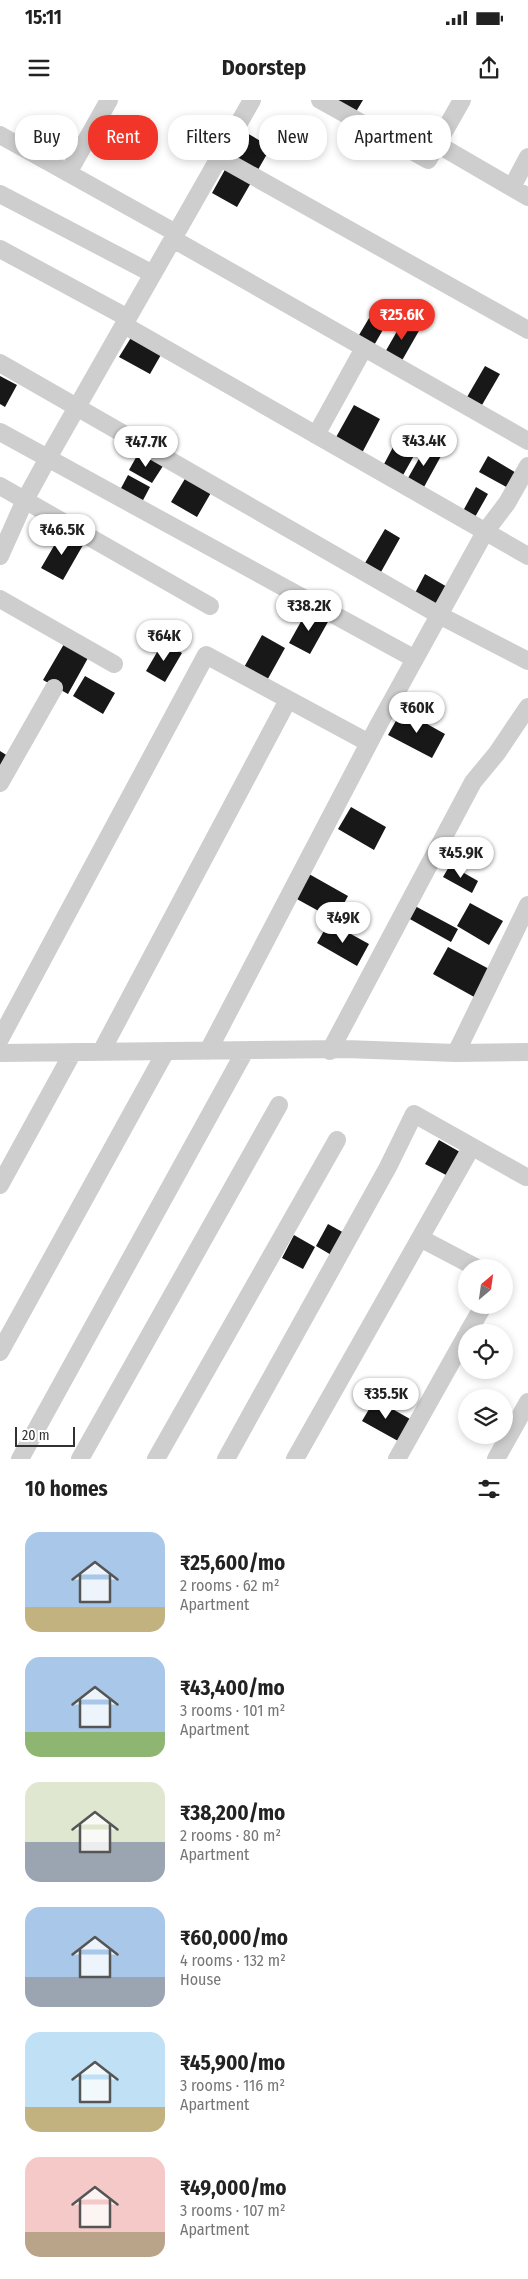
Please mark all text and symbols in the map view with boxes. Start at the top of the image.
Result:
text: 15:11 [25,6,62,29]
icon: menu [25,54,53,82]
text: Doorstep [222,54,306,81]
icon: share [475,54,503,82]
chip: Buy [15,115,78,160]
chip: Rent [88,115,158,160]
chip: Filters [168,115,249,160]
chip: New [259,115,327,160]
chip: Apartment [337,115,451,160]
pin: ₹25.6K [361,298,443,341]
text: ₹25.6K [380,305,424,324]
pin: ₹43.4K [383,424,465,467]
pin: ₹47.7K [105,426,187,468]
text: ₹43.4K [402,431,446,450]
text: ₹47.7K [125,432,167,451]
pin: ₹46.5K [21,514,103,556]
text: ₹46.5K [39,520,85,539]
pin: ₹38.2K [268,590,350,632]
text: ₹38.2K [287,596,331,615]
pin: ₹64K [134,620,194,662]
text: ₹64K [147,626,181,645]
pin: ₹60K [387,692,447,734]
text: ₹60K [400,698,434,717]
pin: ₹45.9K [420,836,502,879]
text: ₹45.9K [439,843,483,862]
pin: ₹49K [313,902,373,944]
text: ₹49K [326,908,360,927]
north arrow [458,1259,512,1314]
map controls [458,1259,513,1444]
button: locate [458,1324,513,1379]
pin: ₹35.5K [345,1378,427,1420]
text: ₹35.5K [364,1384,408,1403]
button: layers [458,1389,513,1444]
scale bar [15,1424,75,1447]
text: 20 m [22,1427,50,1444]
icon: filters [475,1475,503,1503]
text: 10 homes [25,1476,108,1502]
text: ₹25,600/mo [180,1550,285,1576]
icon: home [65,1552,125,1612]
text: 2 rooms · 62 m² [180,1576,279,1595]
text: Apartment [180,1595,249,1614]
text: ₹43,400/mo [180,1675,285,1701]
icon: home [65,1677,125,1737]
text: 3 rooms · 101 m² [180,1701,285,1720]
text: Apartment [180,1720,249,1739]
text: ₹38,200/mo [180,1800,285,1826]
icon: home [65,1802,125,1862]
text: 2 rooms · 80 m² [180,1826,281,1845]
text: Apartment [180,1845,249,1864]
text: ₹60,000/mo [180,1925,288,1951]
icon: home [65,1927,125,1987]
text: 4 rooms · 132 m² [180,1951,286,1970]
text: House [180,1970,221,1989]
text: ₹45,900/mo [180,2050,285,2076]
icon: home [65,2052,125,2112]
text: 3 rooms · 116 m² [180,2076,285,2095]
text: Apartment [180,2095,249,2114]
text: ₹49,000/mo [180,2175,286,2201]
icon: home [65,2177,125,2237]
text: 3 rooms · 107 m² [180,2201,286,2220]
text: Apartment [180,2220,249,2239]

